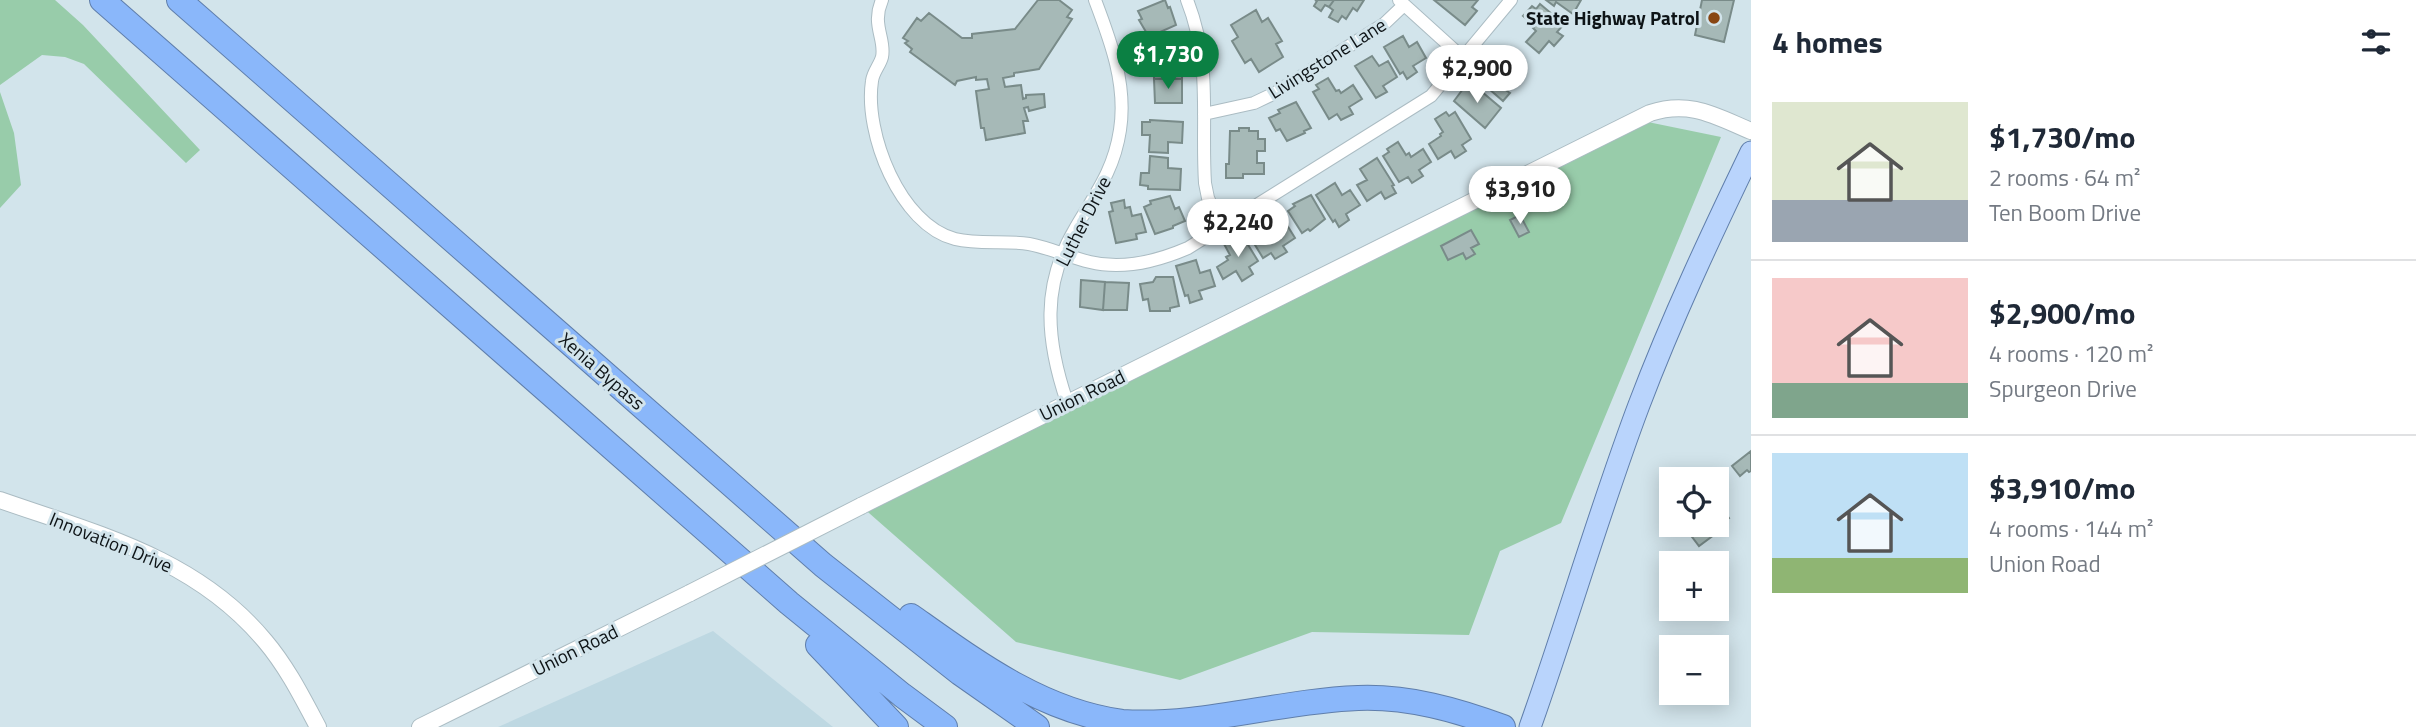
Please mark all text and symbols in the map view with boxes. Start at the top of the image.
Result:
place label: State Highway Patrol [1526,3,1700,32]
street label: Livingstone Lane [1262,10,1391,106]
marker: State Highway Patrol [1706,10,1722,26]
text: 4 homes [1772,19,1883,65]
icon: filters [2357,23,2395,61]
pin: $1,730 [1111,32,1225,91]
text: $1,730 [1133,36,1203,71]
pin: $2,900 [1420,46,1534,105]
text: $2,900 [1442,50,1512,85]
text: $1,730/mo [1989,114,2135,160]
icon: home [1828,130,1912,214]
text: 2 rooms · 64 m² [1989,160,2140,195]
pin: $3,910 [1463,166,1577,226]
street label: Luther Drive [1047,171,1118,271]
text: $3,910 [1485,171,1555,206]
text: Ten Boom Drive [1989,195,2141,230]
pin: $2,240 [1181,200,1295,259]
text: $2,240 [1203,204,1273,239]
text: $2,900/mo [1989,290,2135,336]
icon: home [1828,306,1912,390]
street label: Xenia Bypass [553,325,652,416]
text: 4 rooms · 120 m² [1989,336,2153,371]
street label: Union Road [1034,361,1130,428]
text: Spurgeon Drive [1989,371,2137,406]
text: $3,910/mo [1989,465,2135,511]
map controls [1659,467,1729,705]
button: locate [1659,467,1729,537]
icon: home [1828,481,1912,565]
street label: Innovation Drive [45,504,177,579]
text: 4 rooms · 144 m² [1989,511,2153,546]
text: Union Road [1989,546,2101,581]
button: + [1659,551,1729,621]
street label: Union Road [527,616,623,683]
button: − [1659,635,1729,705]

